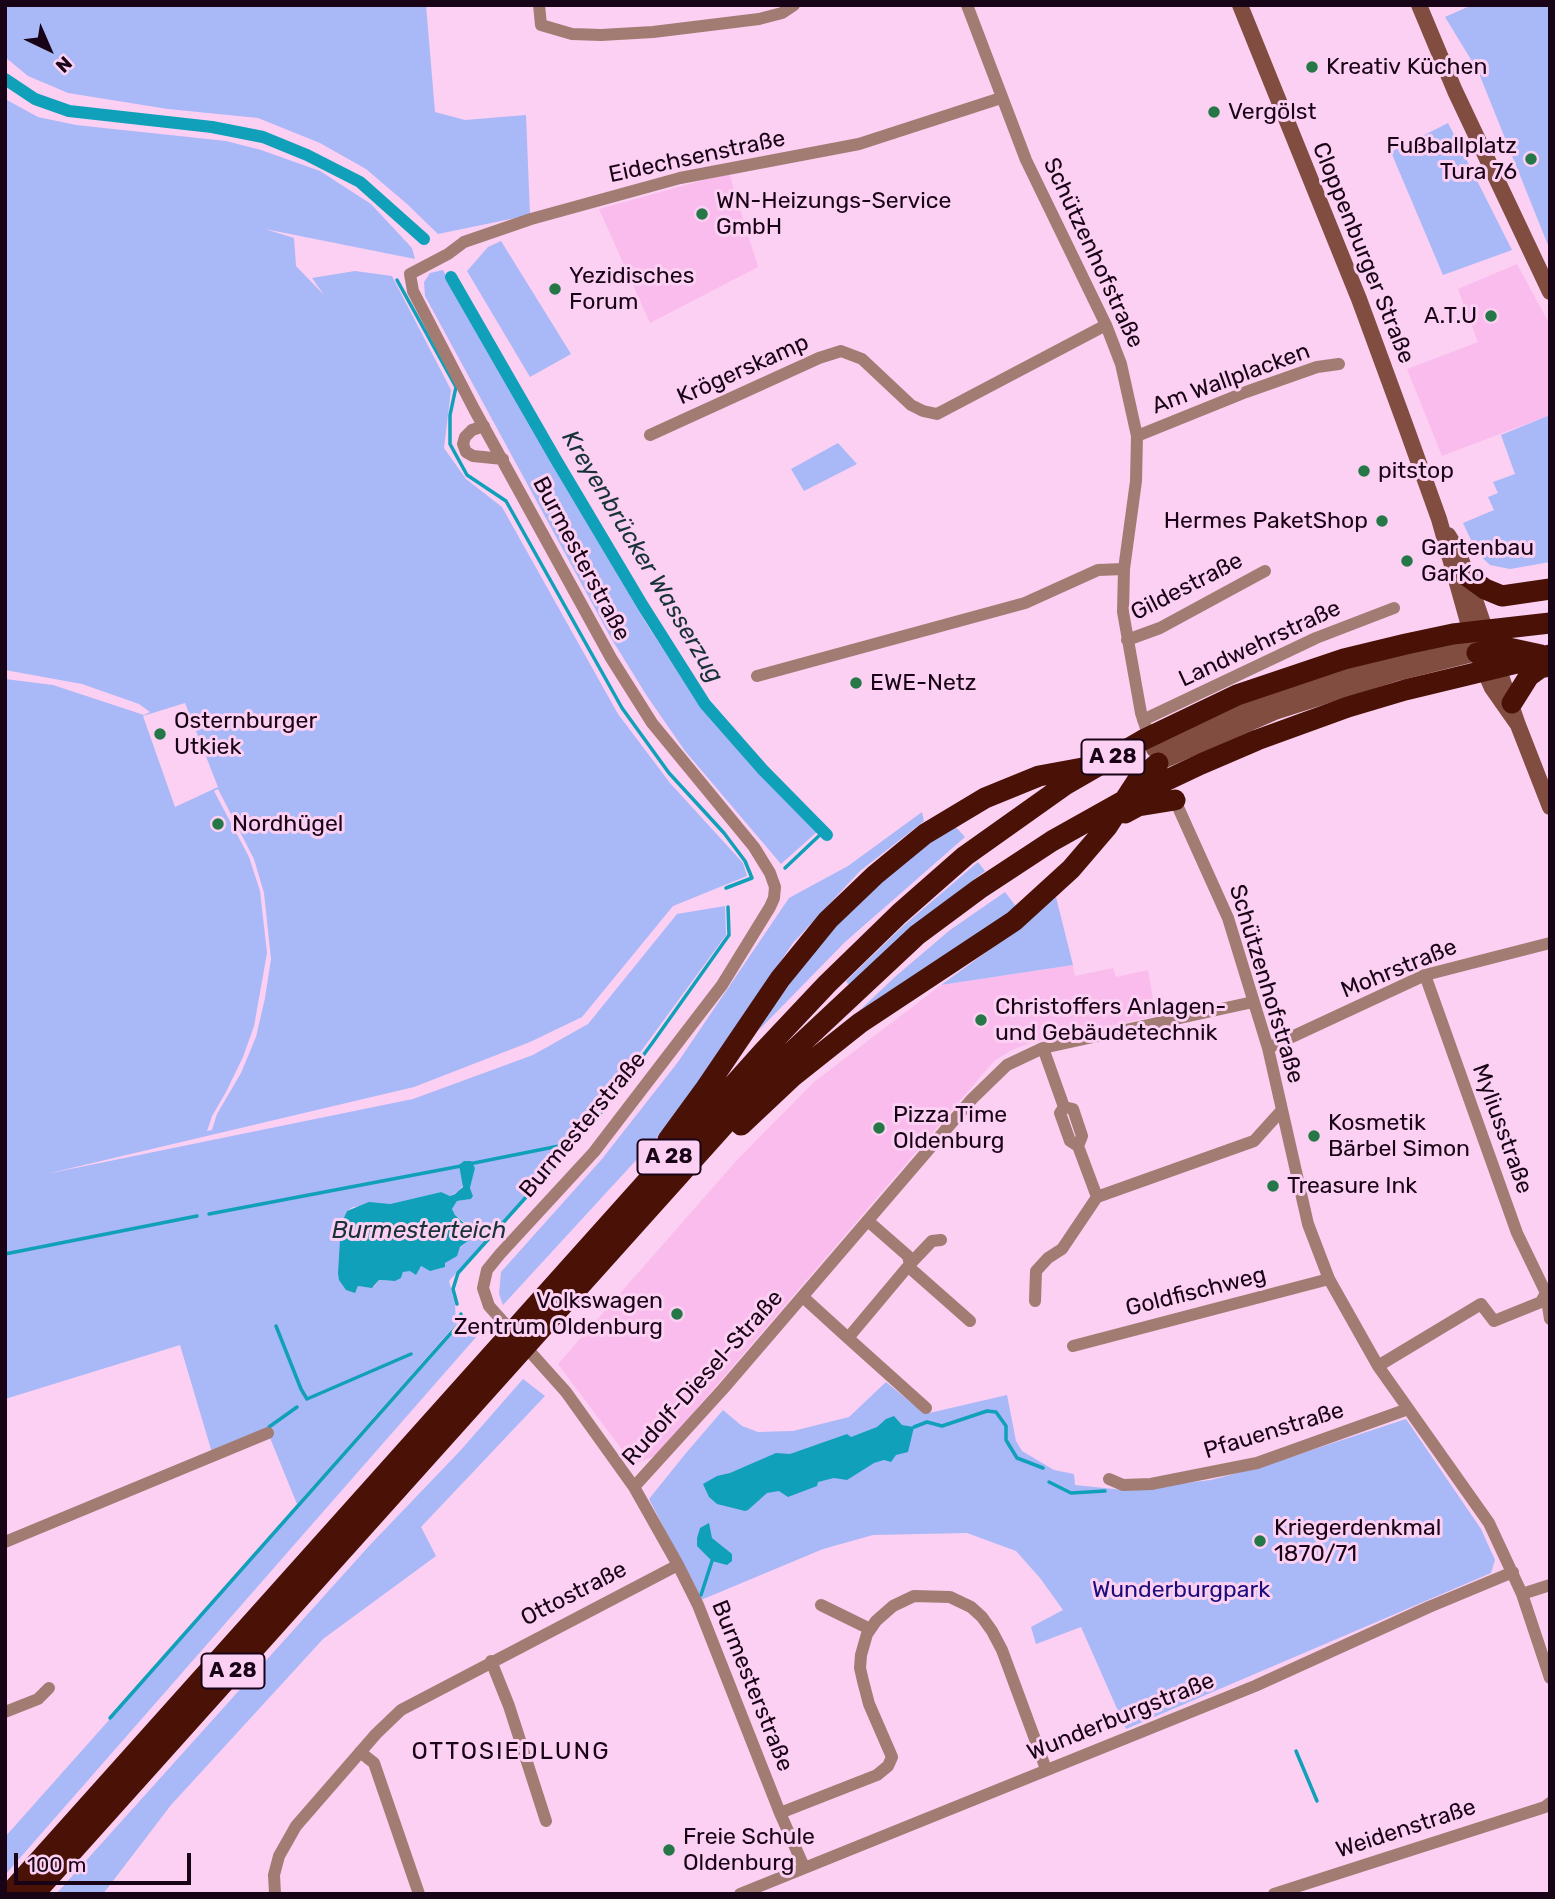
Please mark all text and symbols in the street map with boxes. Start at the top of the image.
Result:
north arrow [14,14,84,84]
text: N [51,51,77,77]
place label: Kreativ Küchen [1326,53,1487,81]
marker: Kreativ Küchen [1304,59,1320,75]
place label: Vergölst [1228,98,1316,126]
marker: Vergölst [1206,104,1222,120]
street label: Eidechsenstraße [606,125,788,189]
place label: Fußballplatz Tura 76 [1386,132,1517,186]
street label: Cloppenburger Straße [1306,138,1420,368]
marker: Fußballplatz Tura 76 [1523,151,1539,167]
street label: Schützenhofstraße [1037,154,1149,352]
place label: WN-Heizungs-Service GmbH [716,187,951,241]
marker: WN-Heizungs-Service GmbH [694,206,710,222]
place label: Yezidisches Forum [569,262,694,316]
marker: Yezidisches Forum [547,281,563,297]
place label: A.T.U [1424,302,1477,330]
marker: A.T.U [1483,308,1499,324]
street label: Krögerskamp [673,329,813,411]
street label: Am Wallplacken [1148,338,1314,420]
water label: Kreyenbrücker Wasserzug [555,426,729,688]
place label: pitstop [1378,457,1454,485]
marker: pitstop [1356,463,1372,479]
street label: Burmesterstraße [526,472,636,646]
place label: Hermes PaketShop [1164,507,1368,535]
marker: Hermes PaketShop [1374,513,1390,529]
place label: Gartenbau GarKo [1421,534,1534,588]
street label: Gildestraße [1126,547,1248,627]
marker: Gartenbau GarKo [1399,553,1415,569]
street label: Landwehrstraße [1175,594,1345,694]
place label: EWE-Netz [870,669,976,697]
marker: EWE-Netz [848,675,864,691]
place label: Osternburger Utkiek [174,707,317,761]
marker: Osternburger Utkiek [152,726,168,742]
road number: A 28 [1082,740,1144,774]
place label: Nordhügel [232,810,343,838]
marker: Nordhügel [210,816,226,832]
street label: Schützenhofstraße [1223,881,1309,1087]
street label: Mohrstraße [1337,933,1461,1005]
place label: Christoffers Anlagen- und Gebäudetechnik [995,993,1226,1047]
marker: Christoffers Anlagen- und Gebäudetechnik [973,1012,989,1028]
street label: Burmesterstraße [514,1046,652,1204]
street label: Myliusstraße [1466,1060,1538,1198]
place label: Pizza Time Oldenburg [893,1101,1007,1155]
place label: Kosmetik Bärbel Simon [1328,1109,1470,1163]
marker: Pizza Time Oldenburg [871,1120,887,1136]
marker: Kosmetik Bärbel Simon [1306,1128,1322,1144]
road number: A 28 [638,1140,700,1174]
place label: Treasure Ink [1287,1172,1417,1200]
marker: Treasure Ink [1265,1178,1281,1194]
water label: Burmesterteich [332,1217,506,1245]
street label: Goldfischweg [1123,1261,1269,1323]
street label: Rudolf-Diesel-Straße [617,1285,789,1471]
place label: Volkswagen Zentrum Oldenburg [454,1287,663,1341]
marker: Volkswagen Zentrum Oldenburg [669,1306,685,1322]
street label: Pfauenstraße [1201,1397,1347,1465]
place label: Kriegerdenkmal 1870/71 [1274,1514,1441,1568]
marker: Kriegerdenkmal 1870/71 [1252,1533,1268,1549]
street label: Ottostraße [516,1556,632,1632]
park label: Wunderburgpark [1092,1576,1270,1604]
street label: Burmesterstraße [705,1596,799,1776]
road number: A 28 [202,1654,264,1688]
street label: Wunderburgstraße [1023,1667,1219,1767]
district label: OTTOSIEDLUNG [413,1738,609,1766]
street label: Weidenstraße [1333,1793,1479,1865]
place label: Freie Schule Oldenburg [683,1823,815,1877]
scale bar [18,1840,194,1884]
marker: Freie Schule Oldenburg [661,1842,677,1858]
text: 100 m [27,1852,86,1877]

